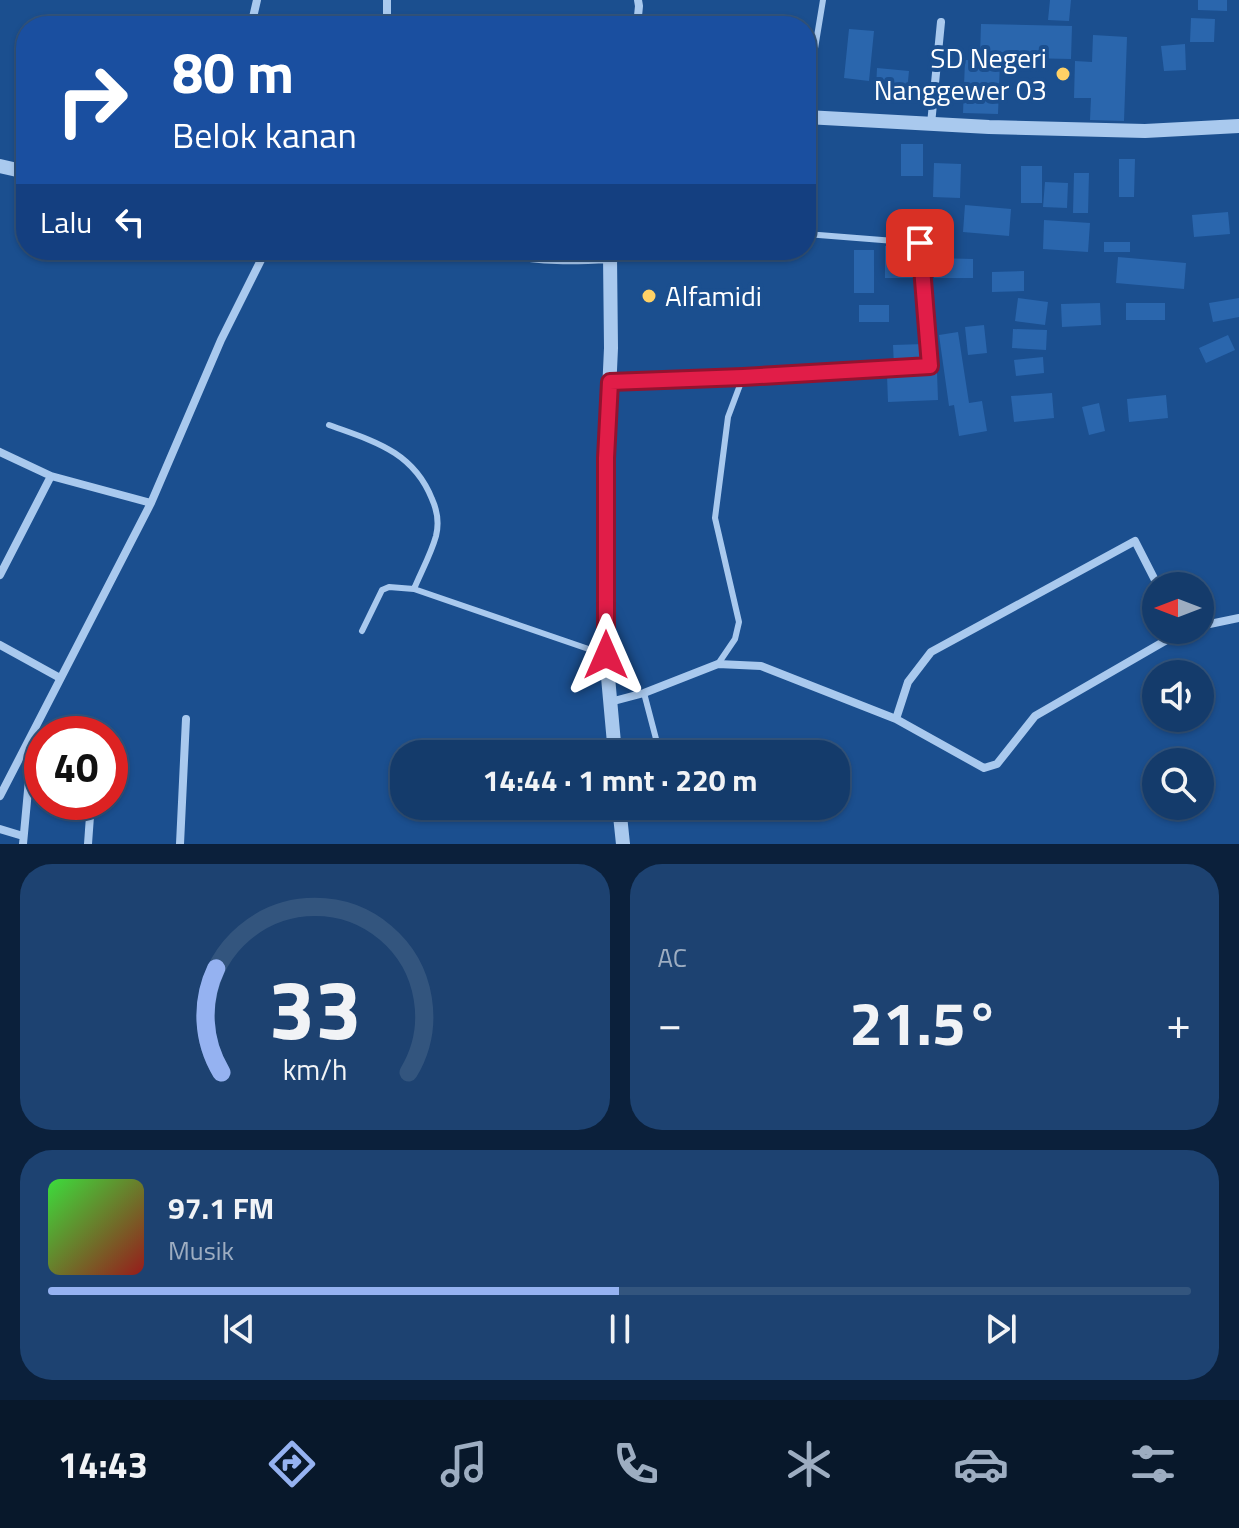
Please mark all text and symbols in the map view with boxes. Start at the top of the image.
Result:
text: 80 m [172,30,294,115]
place label: SD Negeri Nanggewer 03 [874,36,1047,111]
icon: right [40,48,144,152]
marker: SD Negeri Nanggewer 03 [1054,65,1072,83]
text: Belok kanan [172,107,357,162]
text: Lalu [40,199,92,245]
icon: left [108,200,152,244]
pin [886,209,954,277]
icon: arrive [898,221,942,265]
place label: Alfamidi [665,274,762,317]
marker: Alfamidi [640,287,658,305]
north arrow [1142,572,1214,644]
map controls [1142,572,1214,820]
position arrow [564,613,648,697]
button: sound [1142,660,1214,732]
speed limit sign: 40 [24,716,128,820]
button: search [1142,748,1214,820]
text: 14:44 · 1 mnt · 220 m [483,757,757,803]
text: AC [658,938,687,977]
text: 33 [268,945,361,1071]
text: 21.5° [849,977,999,1068]
text: − [658,989,682,1056]
text: + [1166,989,1191,1056]
text: km/h [282,1048,347,1091]
text: 97.1 FM [168,1185,274,1231]
text: Musik [168,1231,234,1270]
icon: previous [217,1307,261,1351]
icon: pause [598,1307,642,1351]
icon: next [979,1307,1023,1351]
icon: directions [264,1436,320,1492]
icon: music [436,1436,492,1492]
icon: phone [608,1436,664,1492]
icon: climate [781,1436,837,1492]
icon: car [953,1436,1009,1492]
icon: filters [1125,1436,1181,1492]
text: 14:43 [58,1437,148,1492]

